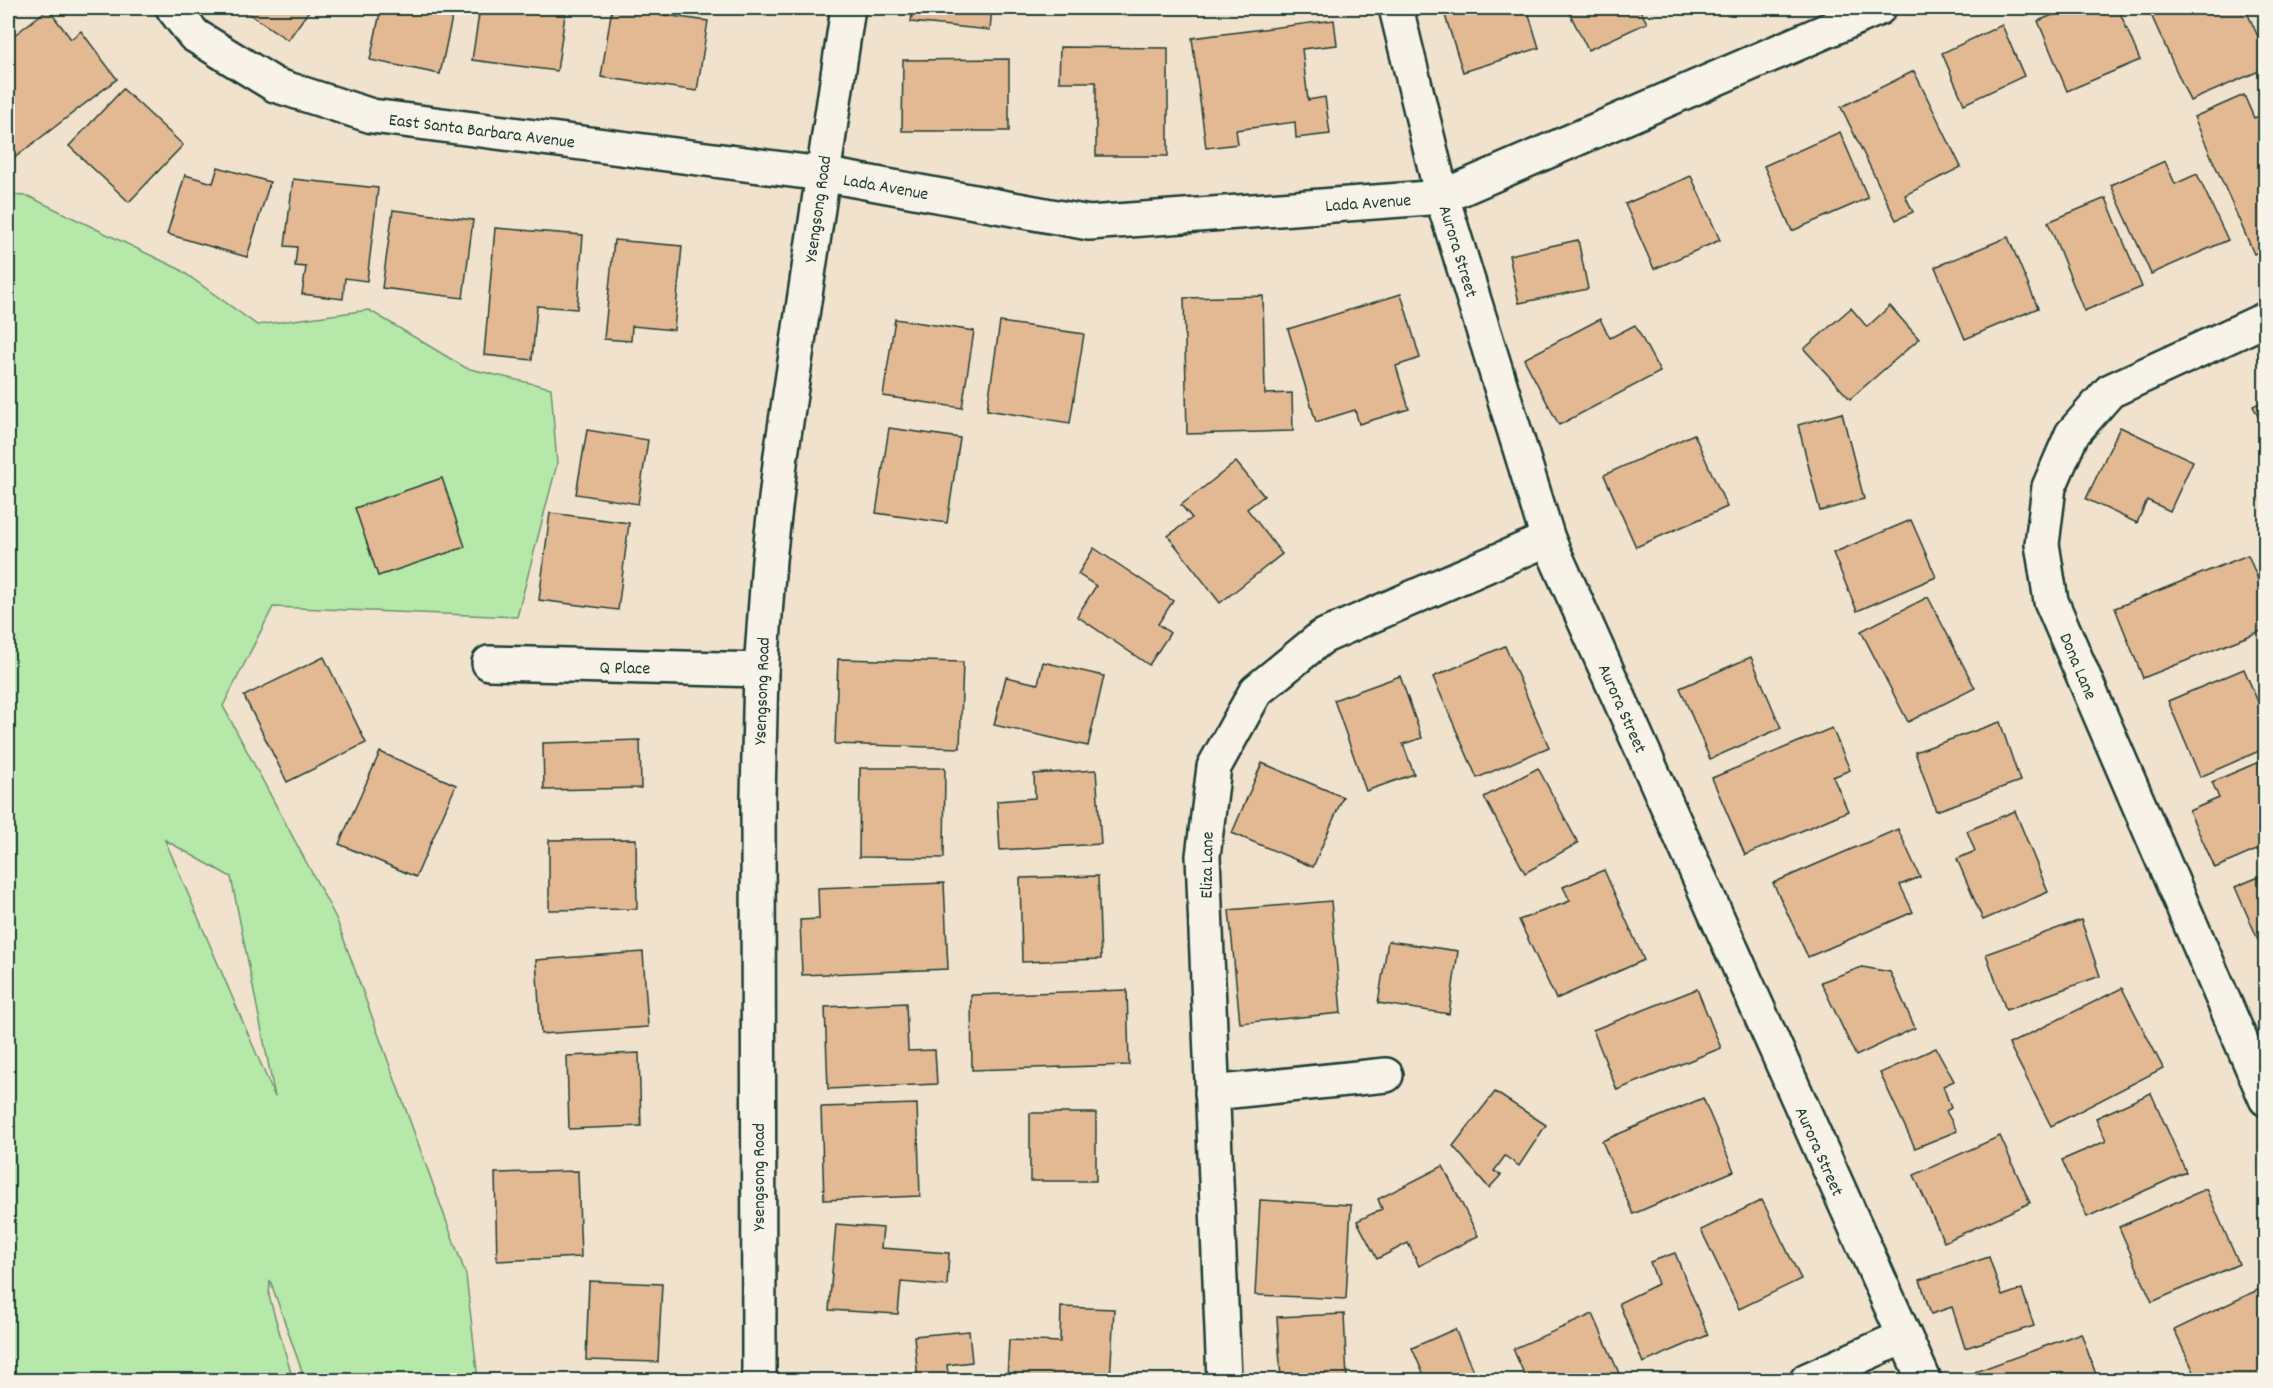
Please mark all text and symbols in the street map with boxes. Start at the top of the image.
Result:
street label: East Santa Barbara Avenue [387,109,576,156]
street label: Ysengsong Road [800,154,839,264]
street label: Lada Avenue [841,169,930,208]
street label: Lada Avenue [1324,189,1412,220]
street label: Aurora Street [1431,203,1483,301]
street label: Dona Lane [2051,630,2102,704]
street label: Ysengsong Road [749,637,778,745]
street label: Q Place [599,657,651,682]
street label: Aurora Street [1590,660,1652,758]
street label: Eliza Lane [1195,831,1222,899]
street label: Aurora Street [1787,1103,1849,1201]
street label: Ysengsong Road [748,1123,773,1231]

